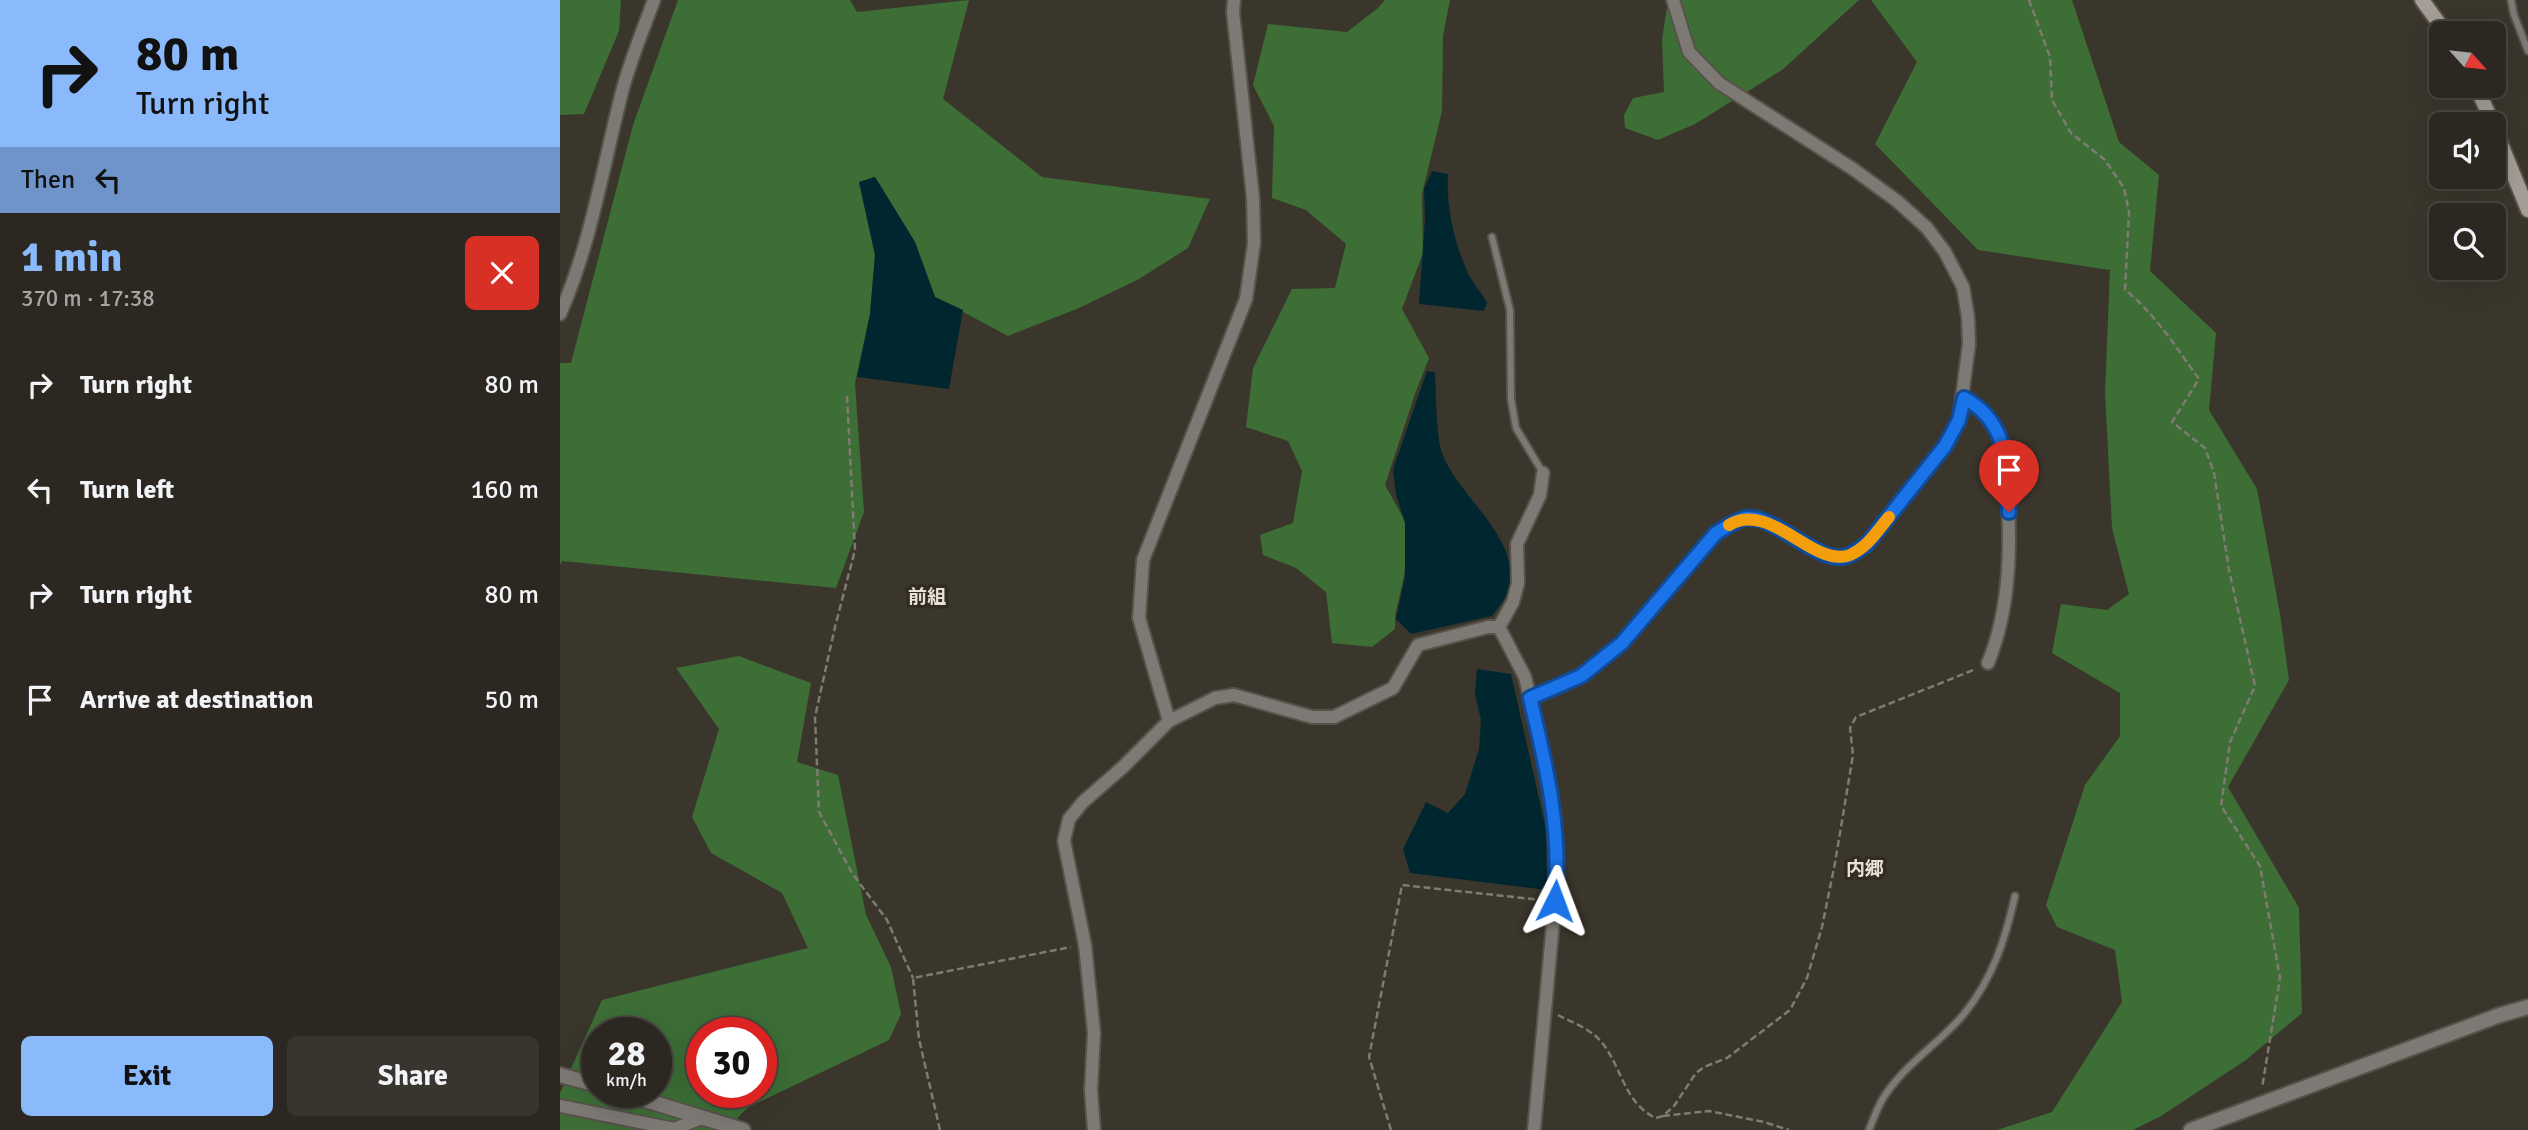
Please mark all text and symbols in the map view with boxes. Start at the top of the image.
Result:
north arrow [2429,21,2506,98]
map controls [2429,21,2506,280]
text: 80 m [136,24,239,84]
icon: right [21,28,112,119]
text: Turn right [136,84,269,123]
button: sound [2429,112,2506,189]
icon: left [89,161,127,199]
text: Then [21,164,75,196]
button: search [2429,203,2506,280]
text: 1 min [21,232,122,283]
button: close [465,236,539,310]
text: 370 m · 17:38 [21,284,155,313]
icon: right [21,366,59,404]
text: Turn right [80,369,192,401]
text: 80 m [484,369,539,401]
pin [1979,440,2039,512]
icon: arrive [1990,451,2028,489]
icon: left [21,471,59,509]
text: Turn left [80,474,174,506]
text: 160 m [470,474,539,506]
icon: right [21,576,59,614]
text: Turn right [80,579,192,611]
text: 80 m [484,579,539,611]
district label: 前組 [908,585,946,609]
icon: arrive [21,681,59,719]
text: Arrive at destination [80,684,313,716]
text: 50 m [484,684,539,716]
district label: 内郷 [1846,857,1884,881]
position arrow [1518,864,1592,938]
speed limit sign: 30 [686,1017,777,1108]
text: 28 [608,1032,645,1075]
button: Exit [21,1036,273,1116]
button: Share [287,1036,539,1116]
text: km/h [606,1069,647,1091]

